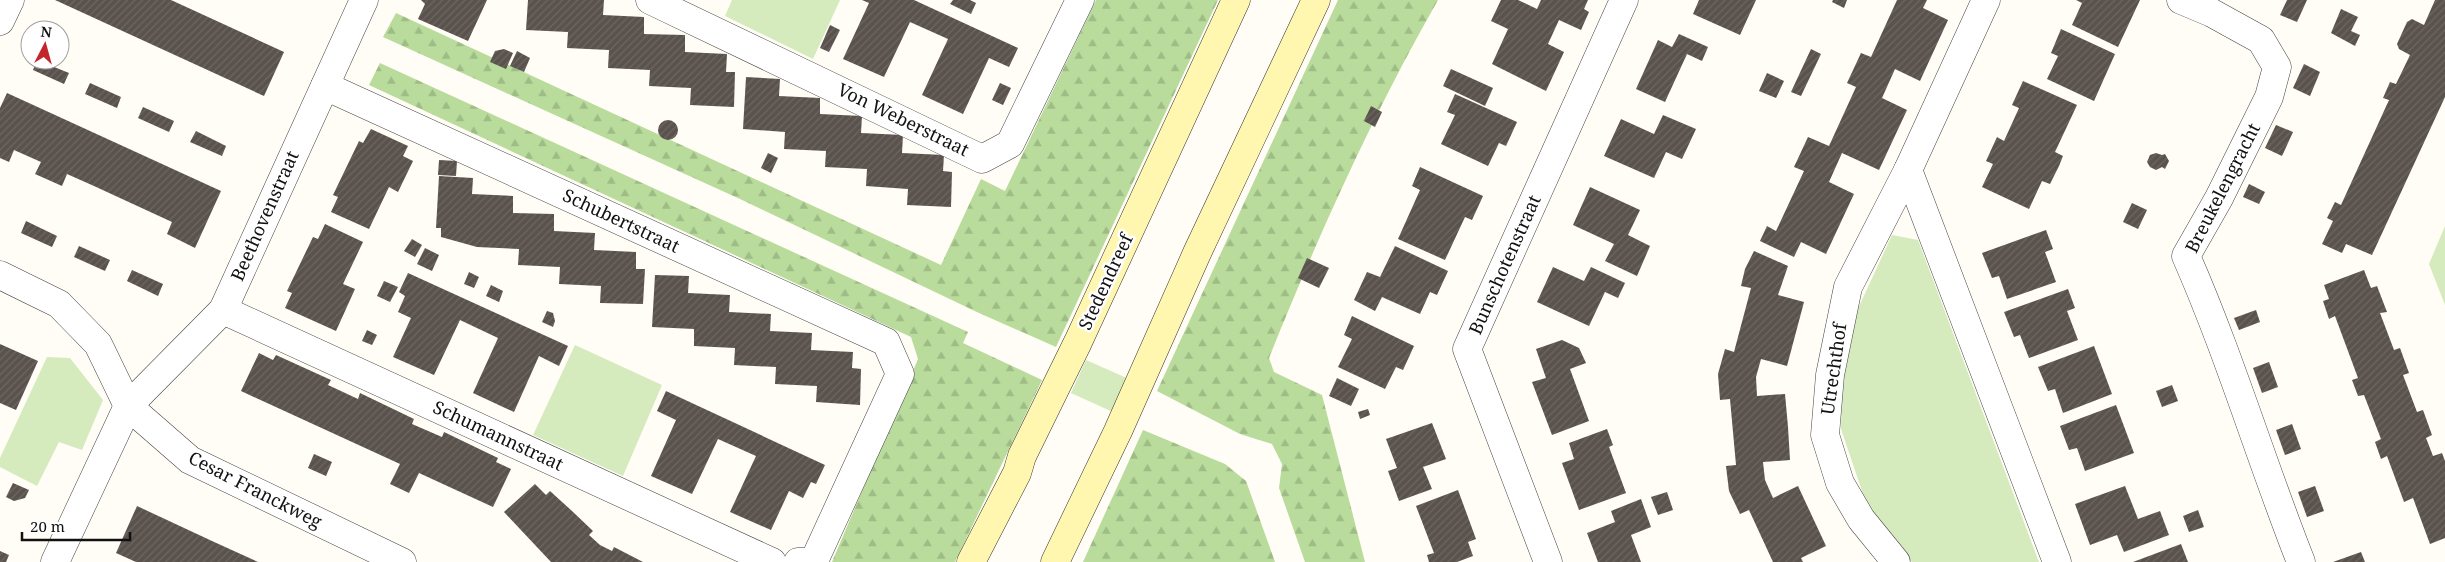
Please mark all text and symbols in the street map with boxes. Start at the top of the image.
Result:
north arrow [20,20,70,70]
text: N [40,22,53,42]
street label: Von Weberstraat [834,77,973,161]
street label: Breukelengracht [2179,119,2265,256]
street label: Beethovenstraat [225,147,304,284]
street label: Schubertstraat [559,183,684,258]
street label: Bunschotenstraat [1463,191,1546,338]
street label: Stedendreef [1072,228,1138,334]
street label: Utrechthof [1815,320,1852,416]
street label: Schumannstraat [429,394,567,476]
street label: Cesar Franckweg [185,445,327,533]
scale bar [22,510,130,542]
text: 20 m [30,516,65,536]

